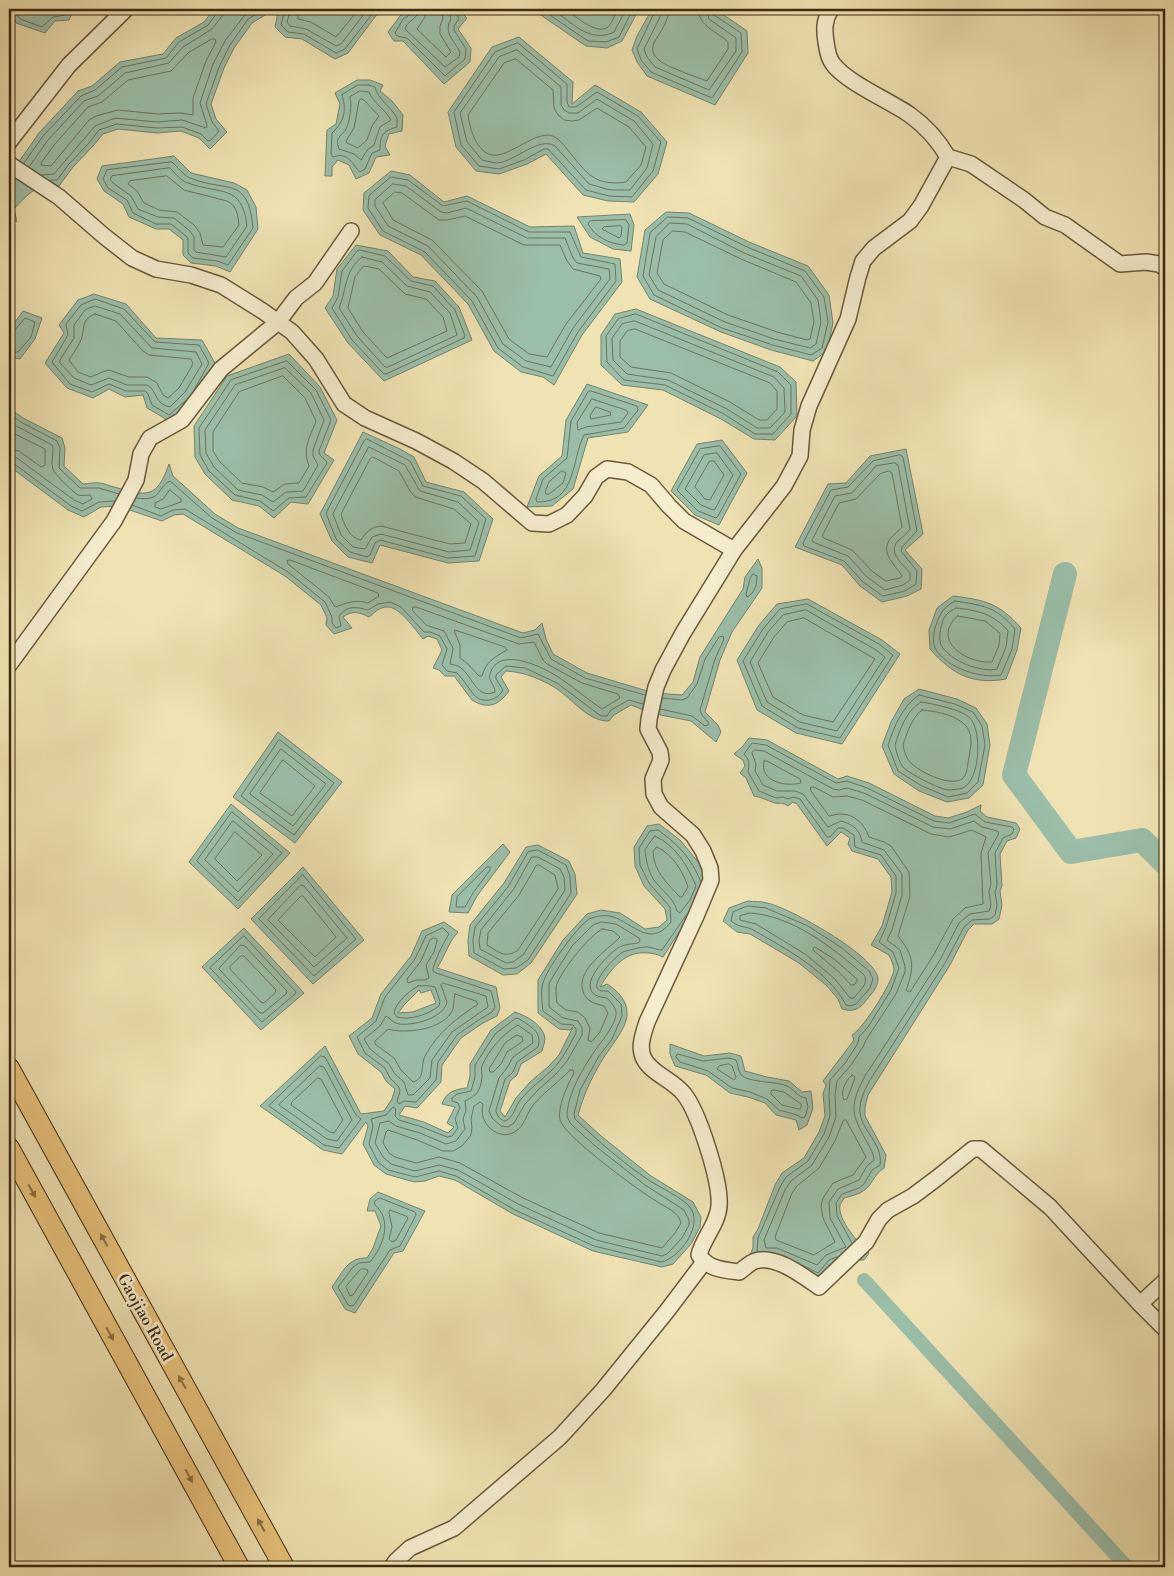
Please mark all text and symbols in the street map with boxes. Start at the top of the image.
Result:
one-way arrow [28,1184,36,1199]
one-way arrow [99,1233,108,1247]
street label: Gaojiao Road [113,1270,177,1365]
one-way arrow [106,1327,115,1340]
one-way arrow [178,1375,187,1389]
one-way arrow [185,1468,193,1483]
one-way arrow [256,1518,265,1531]

